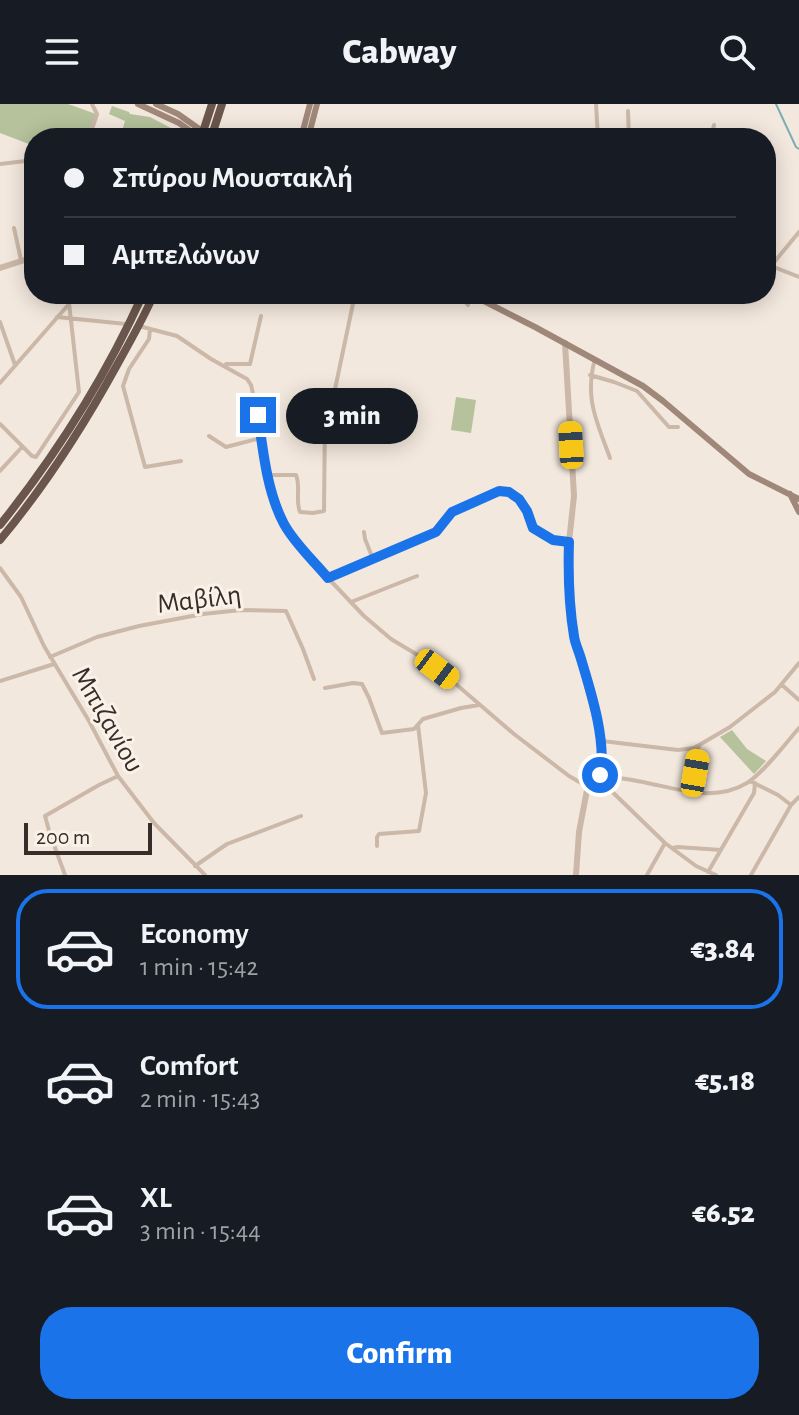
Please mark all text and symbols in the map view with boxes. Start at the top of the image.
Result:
icon: menu [40,30,84,74]
icon: search [715,30,759,74]
text: Cabway [343,34,456,70]
text: Σπύρου Μουστακλή [112,163,353,193]
text: Αμπελώνων [112,240,259,270]
callout: 3 min [286,387,418,443]
route end [240,397,276,433]
text: 3 min [323,403,381,429]
car [558,420,584,470]
street label: Μαβίλη [156,581,243,619]
car [411,645,463,693]
street label: Μπιζανίου [66,662,149,778]
car [679,747,711,799]
route start [582,757,618,793]
scale bar [24,819,152,855]
text: 200 m [36,826,90,848]
icon: car [44,913,116,985]
text: Economy [140,919,249,949]
text: €3.84 [691,934,755,964]
text: 1 min · 15:42 [140,954,258,980]
icon: car [44,1045,116,1117]
text: Comfort [140,1051,239,1081]
text: €5.18 [695,1066,755,1096]
text: 2 min · 15:43 [140,1086,260,1112]
icon: car [44,1177,116,1249]
text: XL [140,1183,172,1213]
text: €6.52 [692,1198,755,1228]
text: 3 min · 15:44 [140,1218,261,1244]
button: Confirm [40,1307,759,1399]

